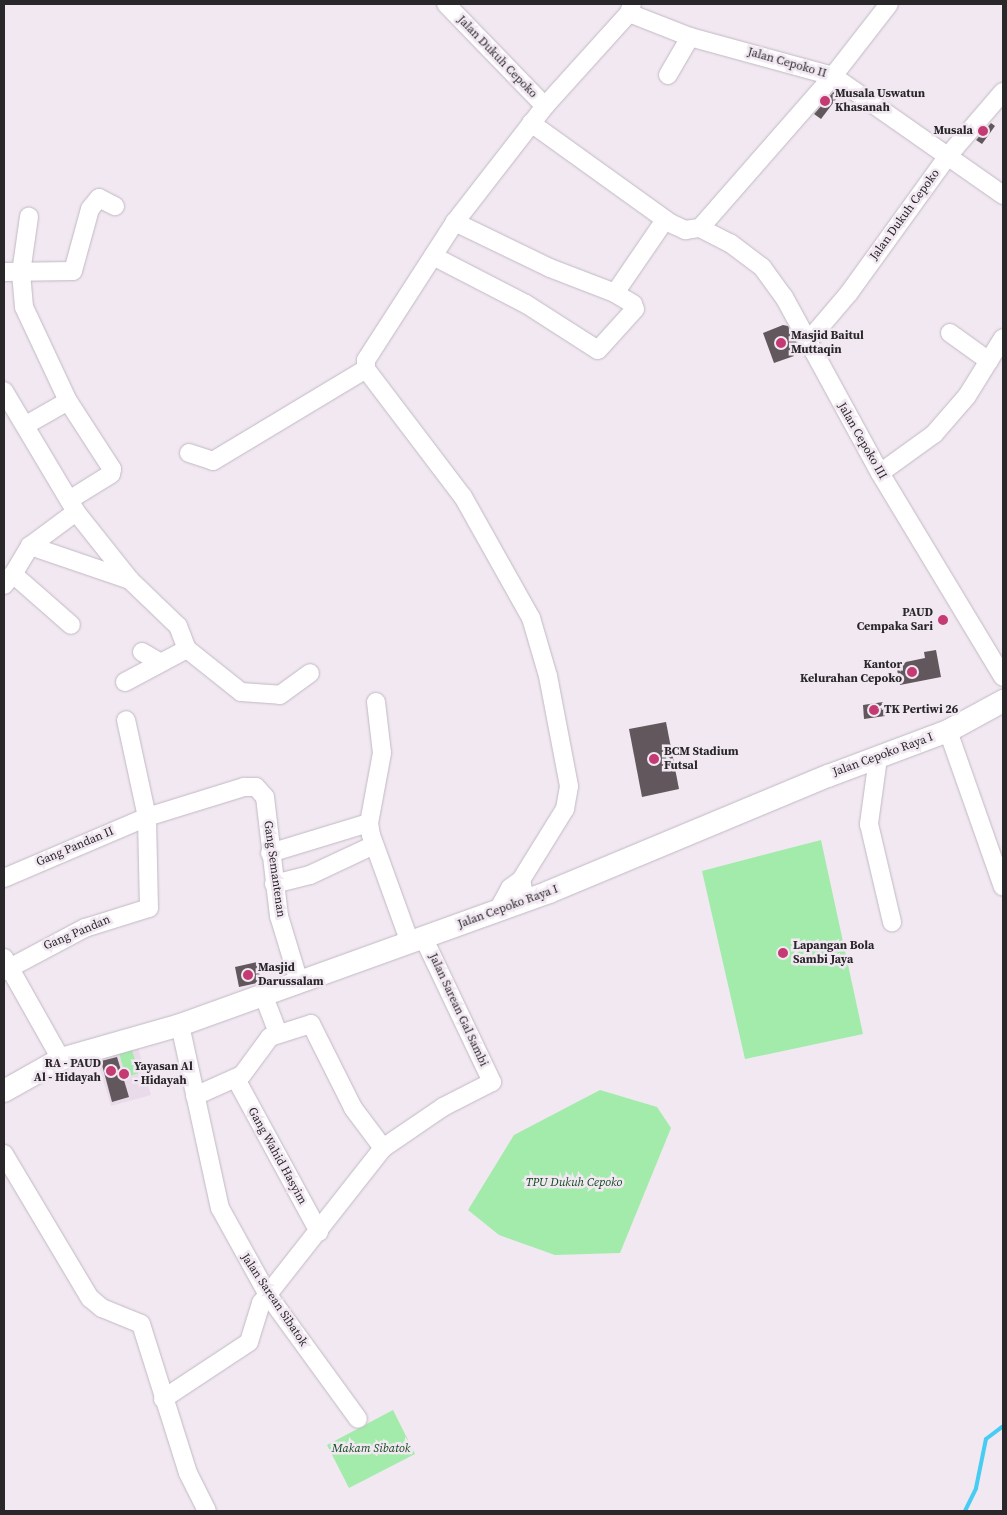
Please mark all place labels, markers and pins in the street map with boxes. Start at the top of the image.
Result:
place label: Musala Uswatun Khasanah [835,87,925,115]
marker: Musala Uswatun Khasanah [819,95,831,107]
place label: Musala [933,124,973,138]
marker: Musala [977,125,989,137]
place label: Masjid Baitul Muttaqin [791,329,864,357]
marker: Masjid Baitul Muttaqin [775,337,787,349]
place label: PAUD Cempaka Sari [857,606,933,634]
marker: PAUD Cempaka Sari [937,614,949,626]
place label: Kantor Kelurahan Cepoko [800,658,902,686]
marker: Kantor Kelurahan Cepoko [906,666,918,678]
place label: TK Pertiwi 26 [884,703,958,717]
marker: TK Pertiwi 26 [868,704,880,716]
place label: BCM Stadium Futsal [664,745,739,773]
marker: BCM Stadium Futsal [648,753,660,765]
place label: Lapangan Bola Sambi Jaya [793,939,874,967]
marker: Lapangan Bola Sambi Jaya [777,947,789,959]
place label: Masjid Darussalam [258,961,324,989]
marker: Masjid Darussalam [242,969,254,981]
place label: RA - PAUD Al - Hidayah [34,1057,101,1085]
place label: Yayasan Al - Hidayah [134,1060,193,1088]
marker: RA - PAUD Al - Hidayah [105,1065,117,1077]
marker: Yayasan Al - Hidayah [118,1068,130,1080]

